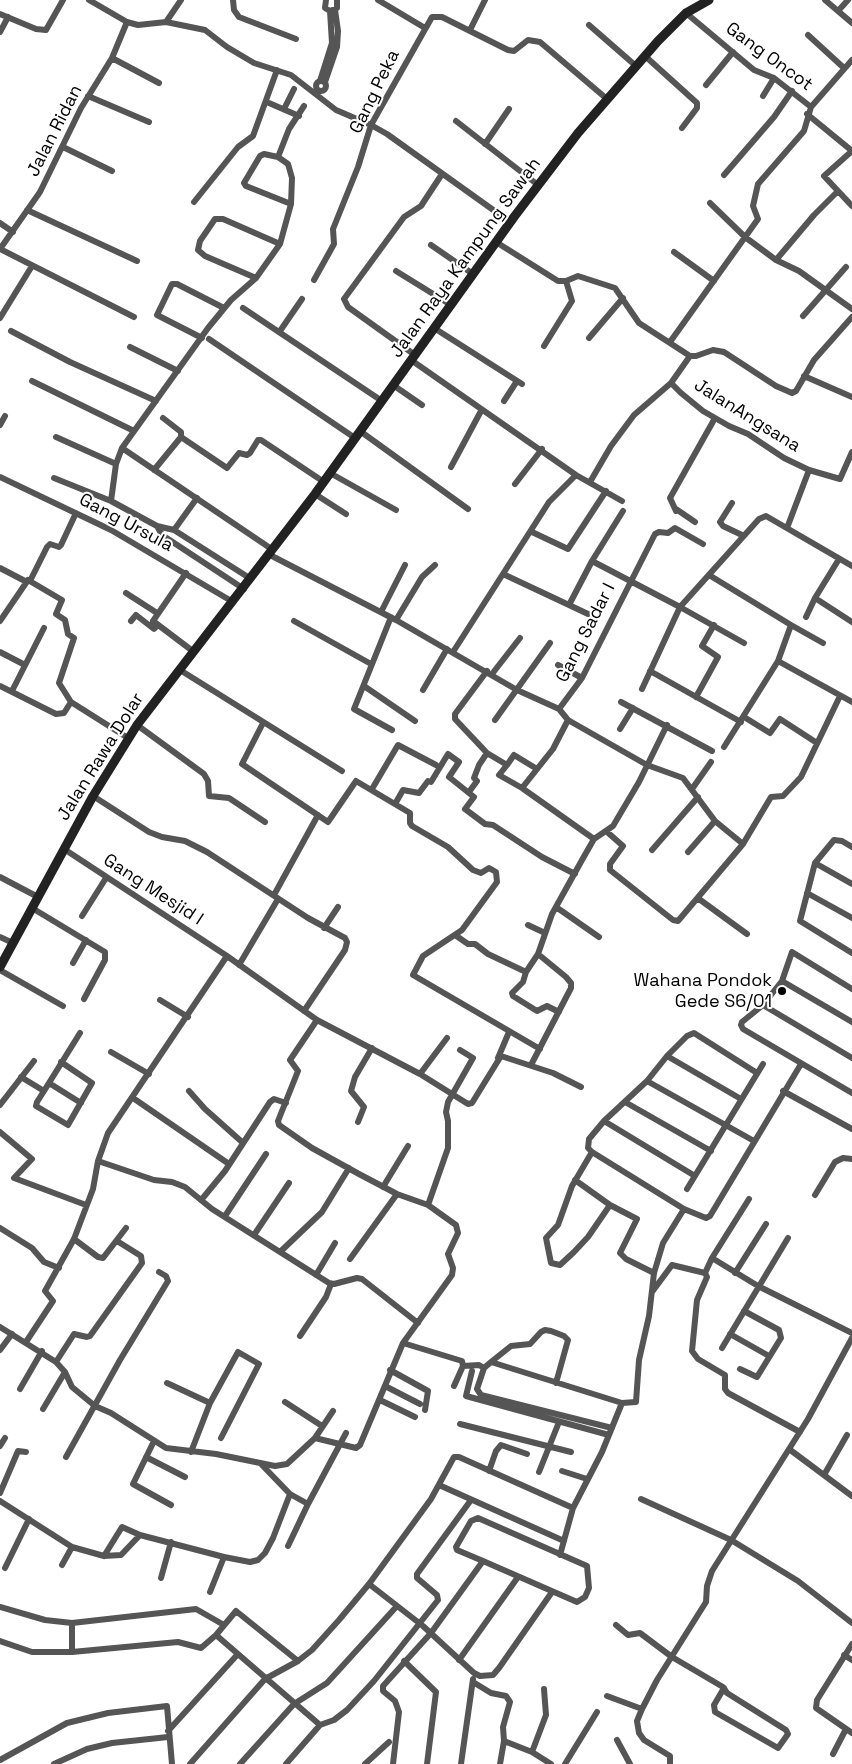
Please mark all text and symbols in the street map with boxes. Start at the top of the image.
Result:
street label: Gang Oncot [721,18,817,96]
street label: Gang Peka [345,47,405,137]
street label: Jalan Ridan [23,82,87,180]
street label: Jalan Raya Kampung Sawah [386,154,546,362]
street label: JalanAngsana [690,375,804,457]
street label: Gang Ursula [75,489,177,557]
street label: Gang Sadar I [552,580,620,686]
street label: Jalan Rawa Dolar [53,689,149,825]
street label: Gang Mesjid I [99,850,207,930]
place label: Wahana Pondok Gede S6/01 [634,970,772,1012]
marker: Wahana Pondok Gede S6/01 [776,985,788,997]

